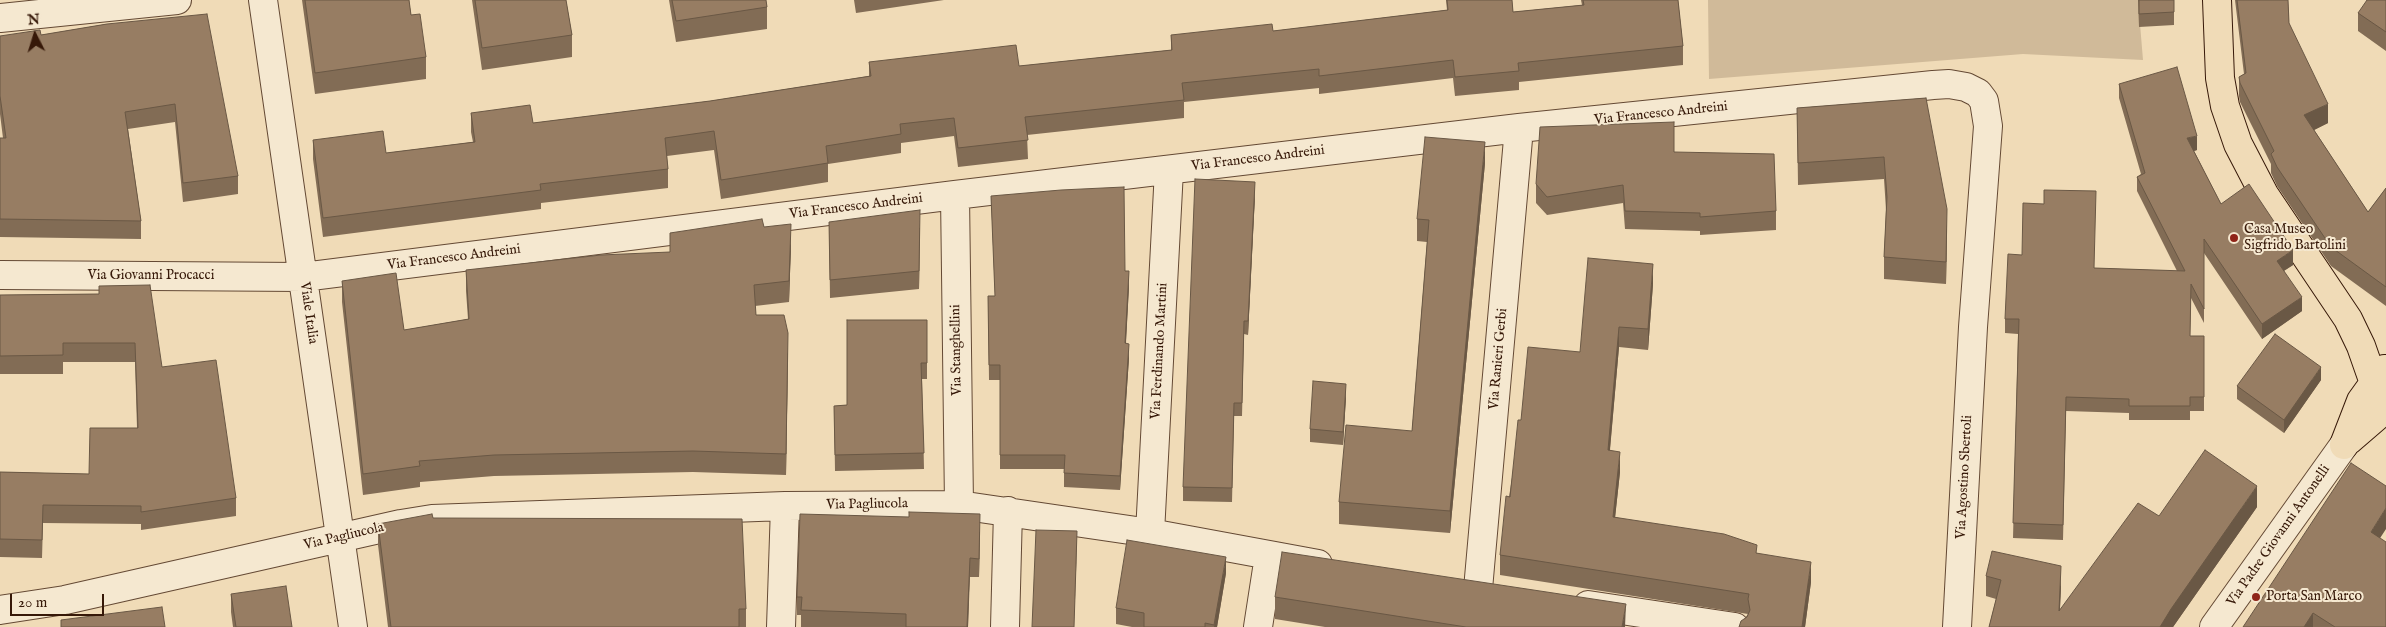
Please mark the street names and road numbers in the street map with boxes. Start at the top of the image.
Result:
street label: Via Francesco Andreini [1593,99,1729,129]
street label: Via Francesco Andreini [1190,142,1326,176]
street label: Via Francesco Andreini [788,190,924,224]
street label: Via Francesco Andreini [386,241,522,275]
street label: Via Giovanni Procacci [88,268,214,284]
street label: Viale Italia [295,281,321,345]
street label: Via Ferdinando Martini [1148,282,1172,420]
street label: Via Stanghellini [948,304,966,396]
street label: Via Ranieri Gerbi [1486,307,1512,411]
street label: Via Agostino Sbertoli [1953,415,1977,539]
street label: Via Padre Giovanni Antonelli [2224,462,2334,610]
street label: Via Pagliucola [826,496,908,514]
street label: Via Pagliucola [302,520,386,554]

